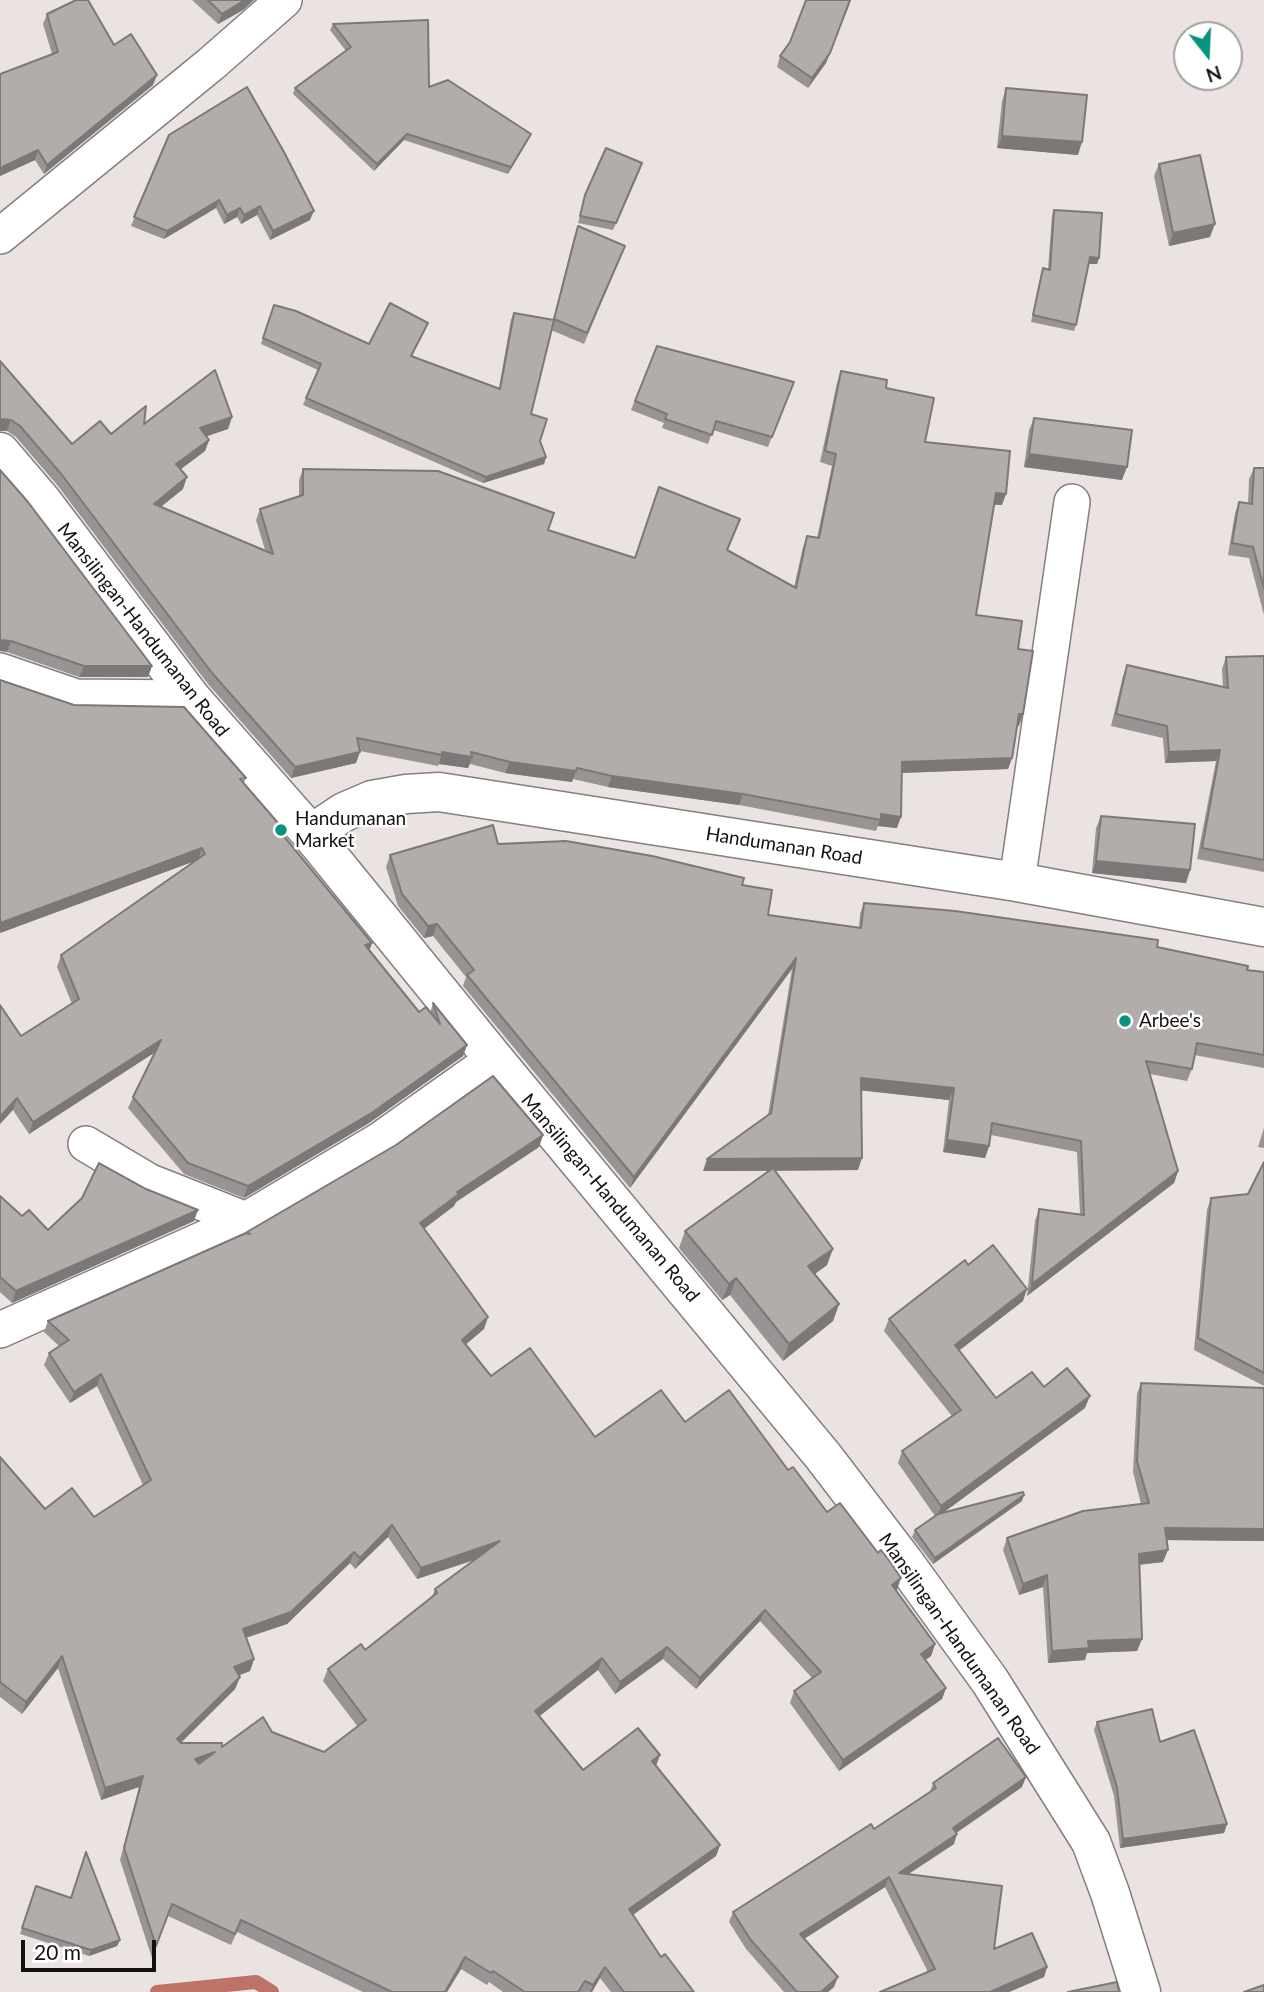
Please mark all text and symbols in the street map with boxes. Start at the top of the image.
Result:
north arrow [1173,21,1243,91]
text: N [1204,61,1225,88]
street label: Mansilingan-Handumanan Road [52,519,234,741]
place label: Handumanan Market [295,808,406,852]
marker: Handumanan Market [273,822,289,838]
street label: Handumanan Road [704,822,864,870]
place label: Arbee's [1139,1010,1201,1032]
marker: Arbee's [1117,1013,1133,1029]
street label: Mansilingan-Handumanan Road [516,1089,704,1307]
street label: Mansilingan-Handumanan Road [874,1529,1044,1759]
scale bar [24,1926,159,1970]
text: 20 m [34,1939,81,1964]

